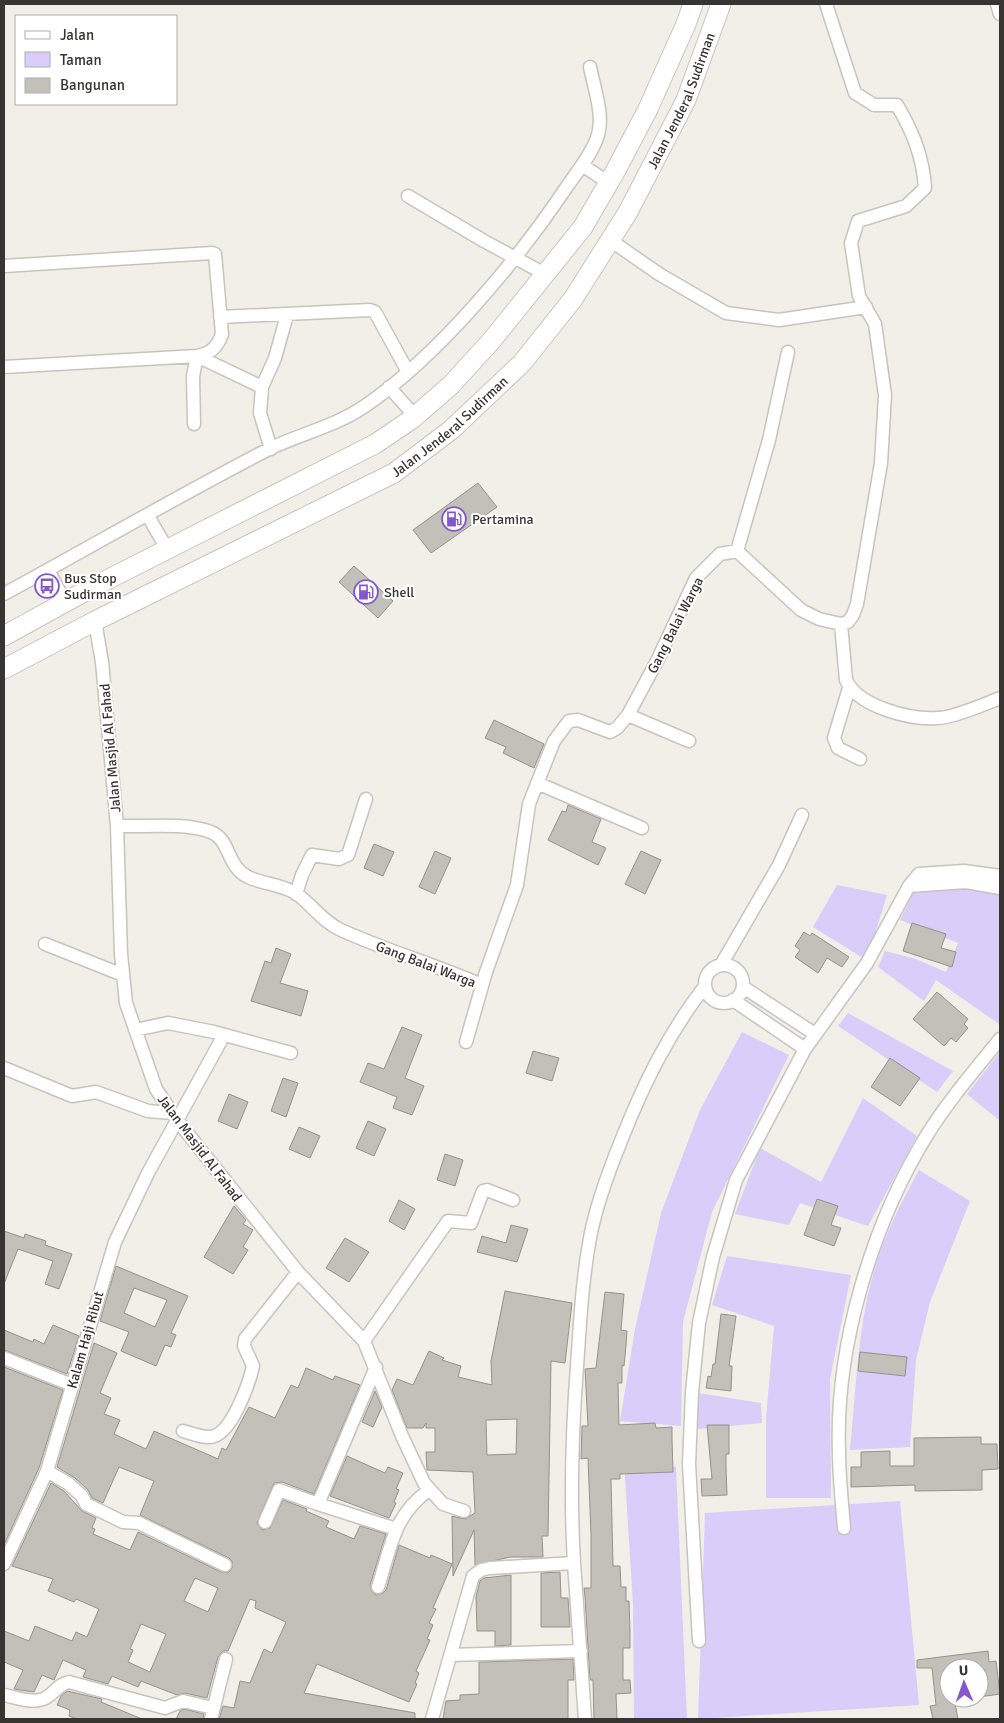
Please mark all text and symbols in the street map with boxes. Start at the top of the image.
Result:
legend [15,15,178,105]
text: Jalan [60,26,94,44]
street label: Jalan Jenderal Sudirman [644,30,719,172]
text: Taman [60,51,102,69]
text: Bangunan [60,76,125,94]
street label: Jalan Jenderal Sudirman [388,373,512,481]
fuel station icon: Pertamina [441,506,467,532]
place label: Pertamina [472,511,534,528]
place label: Bus Stop Sudirman [64,570,122,603]
bus stop icon: Bus Stop Sudirman [34,573,60,599]
street label: Gang Balai Warga [644,574,707,676]
fuel station icon: Shell [353,579,379,605]
place label: Shell [384,584,414,601]
street label: Jalan Masjid Al Fahad [96,683,125,813]
street label: Gang Balai Warga [373,938,478,991]
street label: Jalan Masjid Al Fahad [154,1092,245,1205]
street label: Kalam Haji Ribut [63,1289,108,1391]
north arrow [939,1658,989,1708]
text: U [959,1662,969,1679]

